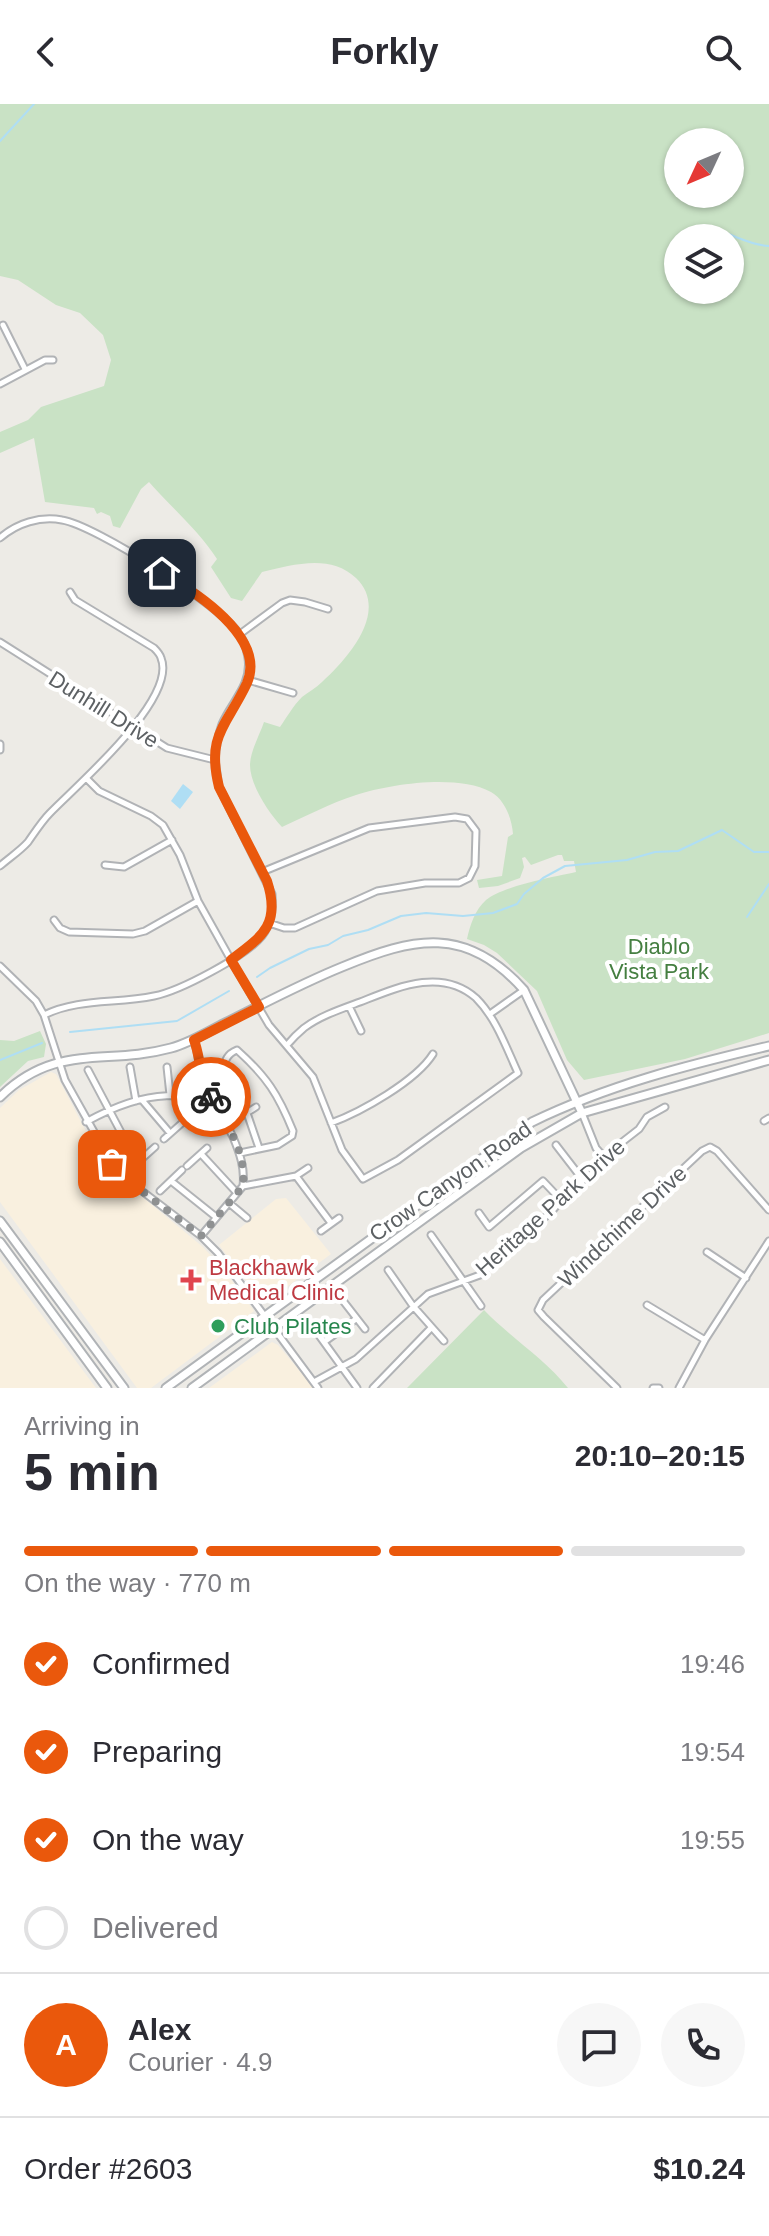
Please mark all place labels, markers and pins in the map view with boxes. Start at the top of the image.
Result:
pin [128,539,196,607]
pin [78,1130,146,1198]
place label: Blackhawk Medical Clinic [209,1255,345,1305]
marker: Blackhawk Medical Clinic [180,1269,202,1291]
place label: Club Pilates [234,1314,351,1339]
marker: Club Pilates [209,1317,227,1335]

